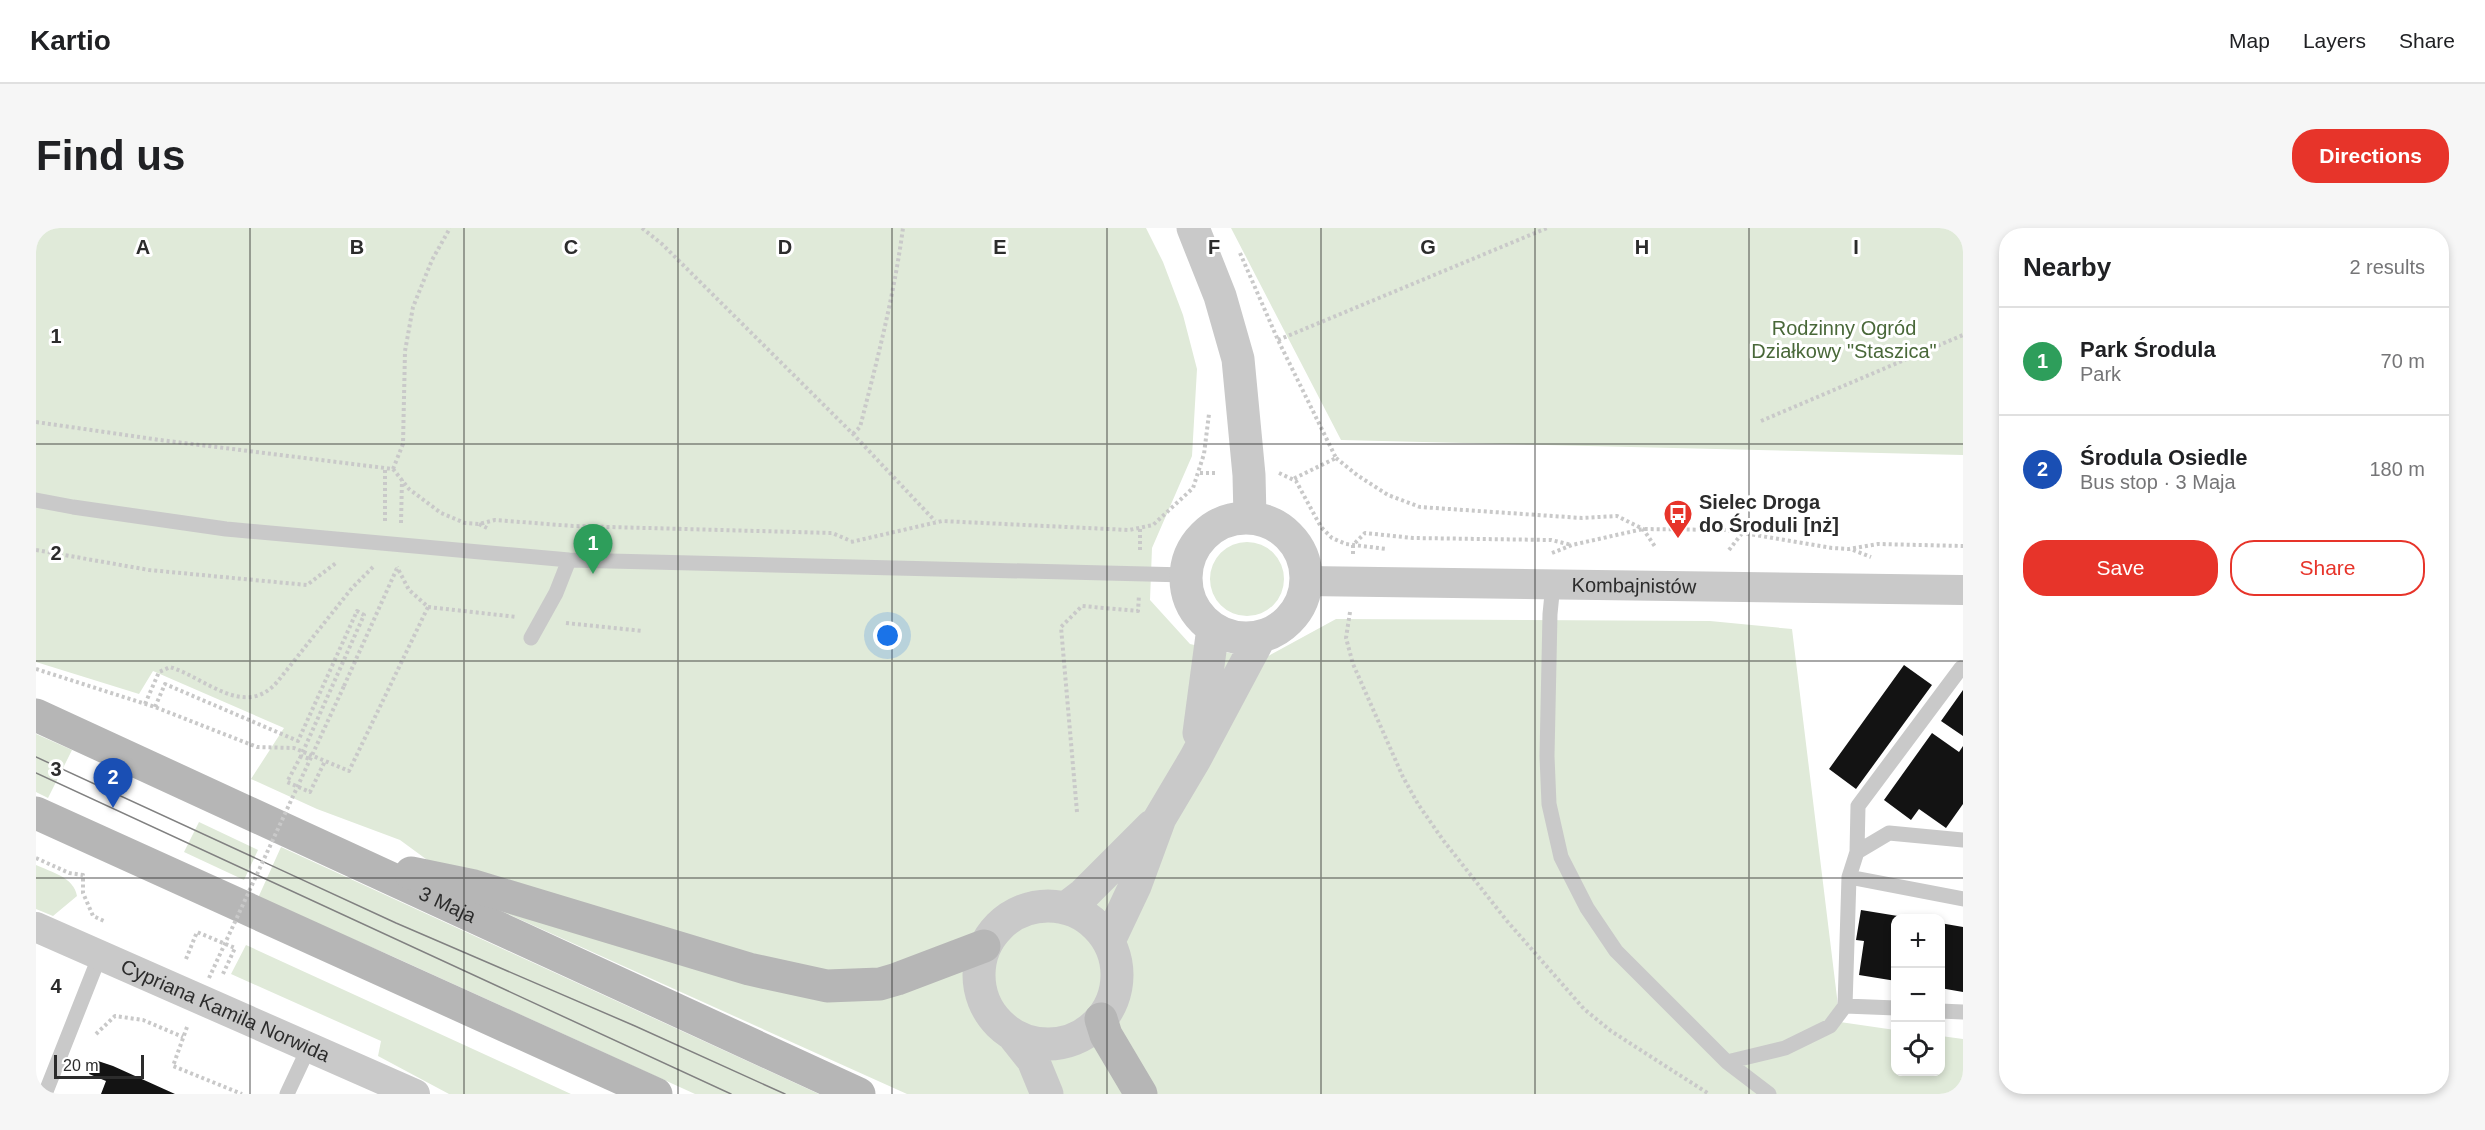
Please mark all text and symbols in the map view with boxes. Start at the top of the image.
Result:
text: Kartio [30,25,111,56]
text: Map [2229,29,2270,52]
text: Layers [2303,29,2366,52]
text: Share [2399,29,2455,52]
button: Directions [2292,129,2449,183]
text: Find us [36,132,185,179]
text: A [136,236,150,258]
text: B [350,236,364,258]
text: C [564,236,578,258]
text: D [778,236,792,258]
text: E [993,236,1007,258]
text: F [1208,236,1220,258]
text: G [1420,236,1436,258]
text: H [1635,236,1649,258]
text: I [1853,236,1859,258]
text: Nearby [2023,252,2111,282]
text: 2 results [2349,256,2425,278]
park label: Rodzinny Ogród Działkowy "Staszica" [1751,317,1937,362]
text: 1 [50,325,62,347]
text: Park Środula [2080,337,2216,362]
text: 1 [2037,350,2048,372]
text: 70 m [2381,350,2425,372]
text: Park [2080,363,2121,385]
text: Środula Osiedle [2080,445,2248,470]
text: 2 [2037,458,2048,480]
text: 180 m [2369,458,2425,480]
text: Bus stop · 3 Maja [2080,471,2236,493]
place label: Sielec Droga do Środuli [nż] [1699,491,1839,536]
bus stop icon: Sielec Droga do Środuli [nż] [1662,498,1694,540]
pin: 1 [574,524,612,574]
button: Save [2023,540,2218,596]
button: Share [2230,540,2425,596]
text: 2 [50,542,62,564]
street label: Kombajnistów [1572,574,1697,597]
your location [873,621,902,650]
text: 3 [50,758,62,780]
pin: 2 [94,758,133,808]
street label: 3 Maja [416,882,480,927]
map controls [1891,914,1945,1076]
button: + [1891,914,1945,968]
street label: Cypriana Kamila Norwida [118,955,334,1066]
button: − [1891,968,1945,1022]
text: 4 [50,975,62,997]
button: locate [1891,1022,1945,1076]
scale bar [54,1052,144,1080]
text: 20 m [63,1057,99,1074]

